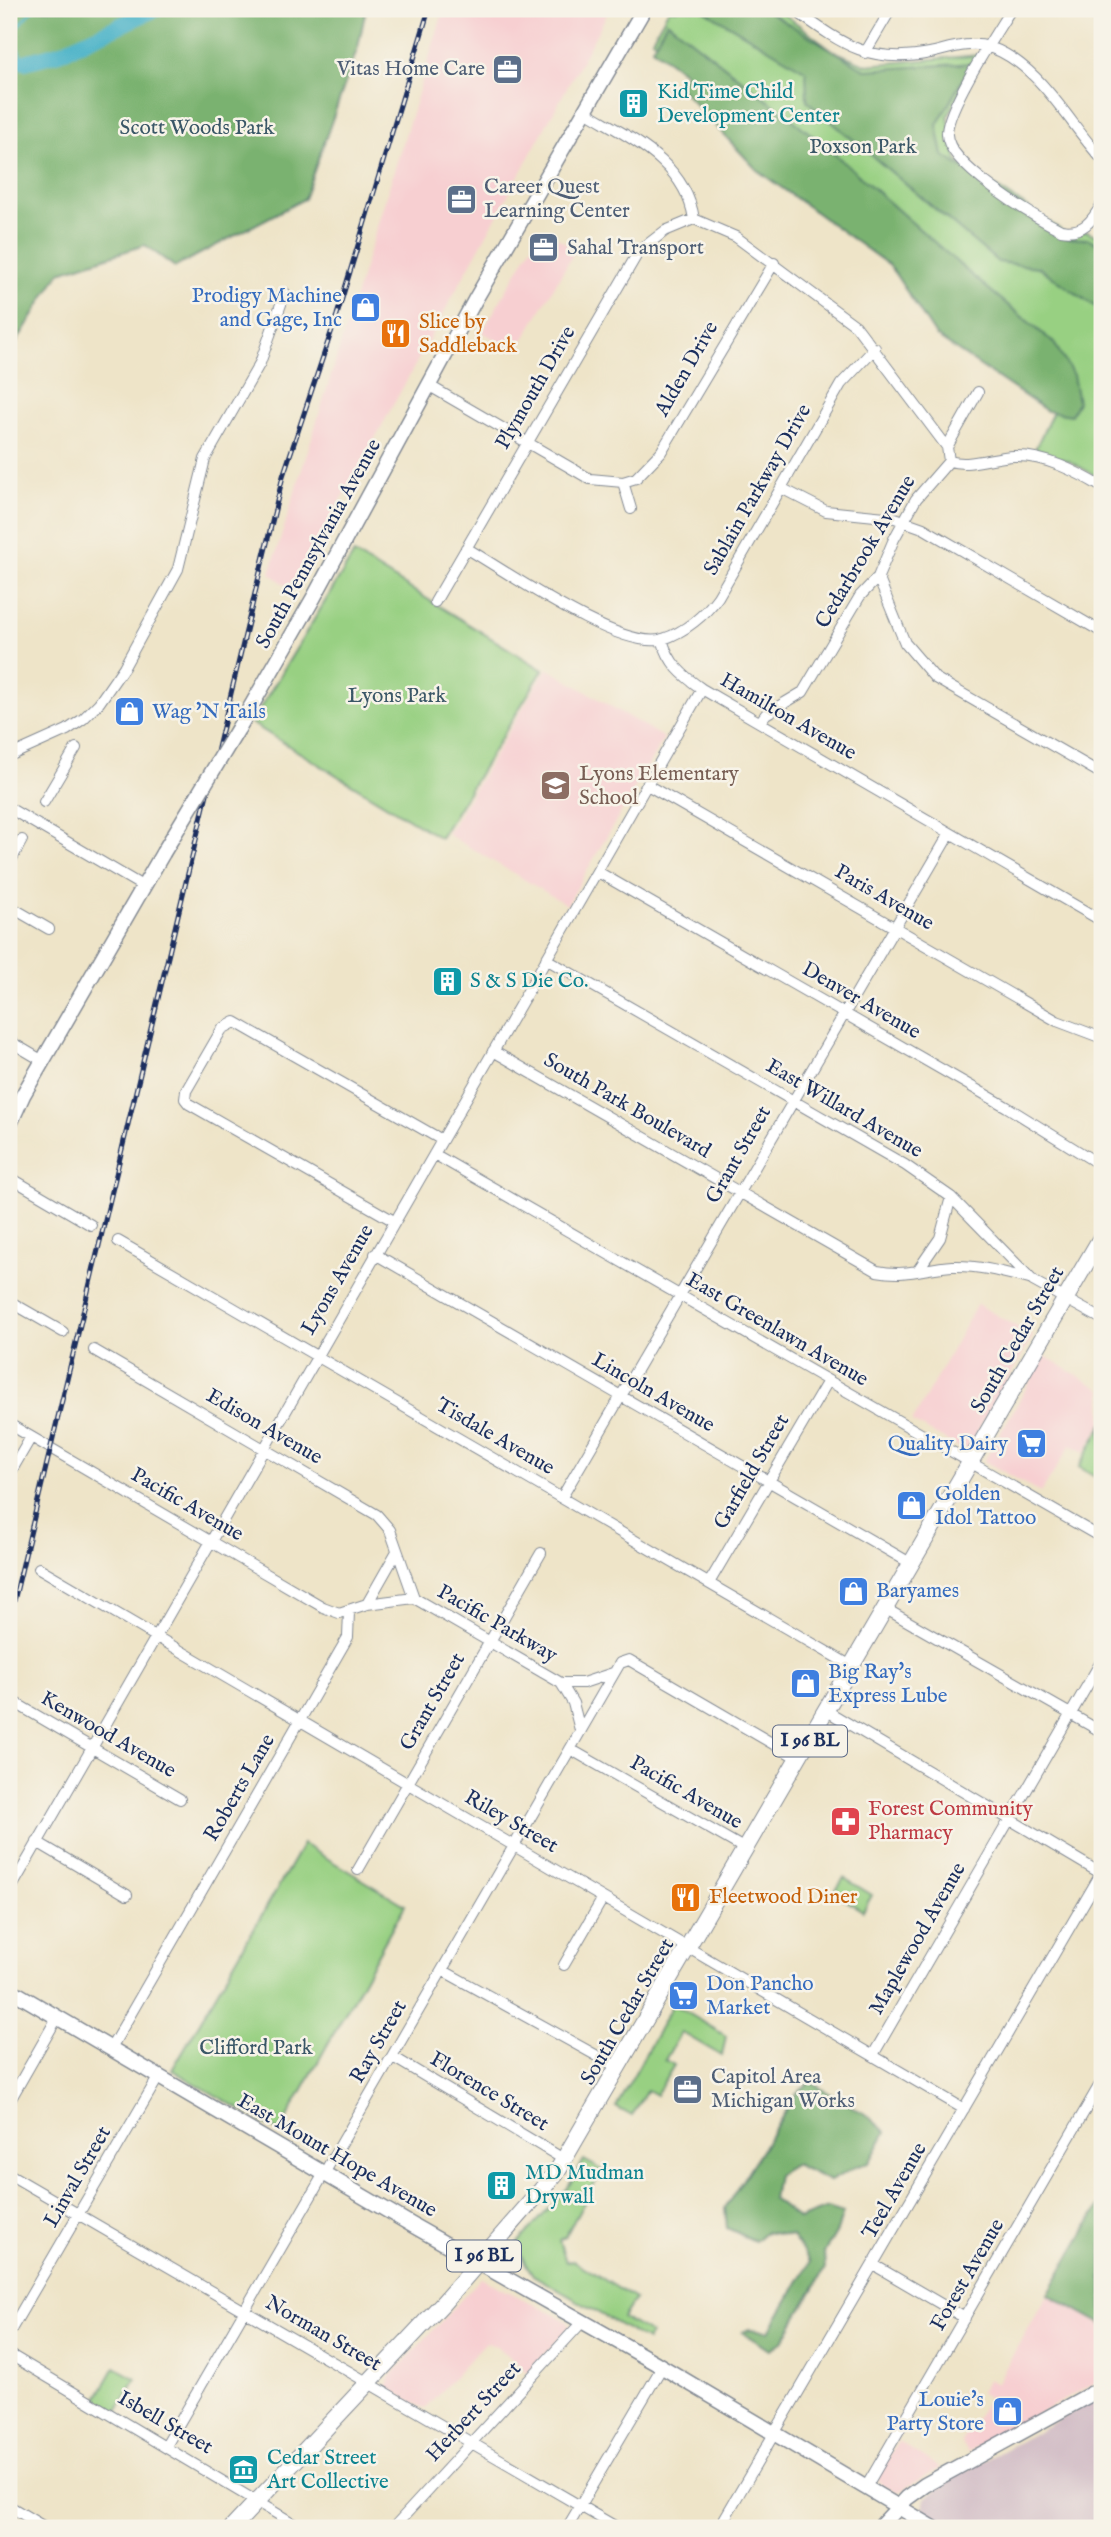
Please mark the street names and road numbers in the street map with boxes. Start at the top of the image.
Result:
street label: Alden Drive [648,316,725,422]
street label: Plymouth Drive [490,321,582,455]
street label: Sablain Parkway Drive [698,399,818,581]
street label: South Pennsylvania Avenue [250,434,388,654]
street label: Cedarbrook Avenue [810,470,923,634]
street label: Hamilton Avenue [715,667,861,767]
street label: Paris Avenue [829,859,939,938]
street label: Denver Avenue [797,956,926,1046]
street label: South Park Boulevard [538,1047,716,1165]
street label: East Willard Avenue [761,1053,928,1165]
street label: Grant Street [700,1101,778,1209]
street label: Lyons Avenue [296,1220,381,1340]
street label: South Cedar Street [965,1262,1071,1418]
street label: East Greenlawn Avenue [681,1267,873,1393]
street label: Lincoln Avenue [587,1347,720,1439]
street label: Edison Avenue [201,1383,327,1471]
street label: Tisdale Avenue [431,1392,559,1482]
street label: Garfield Street [708,1409,796,1535]
street label: Pacific Avenue [126,1462,248,1548]
street label: Pacific Parkway [432,1579,562,1670]
street label: Grant Street [394,1648,472,1756]
street label: Kenwood Avenue [35,1685,181,1785]
road number: I 96 BL [773,1726,847,1756]
street label: Roberts Lane [198,1729,282,1847]
street label: Pacific Avenue [625,1750,747,1836]
street label: Riley Street [459,1784,563,1860]
street label: Maplewood Avenue [863,1858,973,2020]
street label: South Cedar Street [575,1934,681,2090]
street label: Ray Street [344,1995,414,2089]
street label: Florence Street [425,2046,553,2138]
street label: East Mount Hope Avenue [232,2088,442,2224]
street label: Linval Street [38,2122,118,2232]
street label: Teel Avenue [856,2137,934,2244]
street label: Forest Avenue [925,2214,1011,2336]
road number: I 96 BL [447,2240,521,2272]
street label: Norman Street [260,2290,386,2378]
street label: Herbert Street [421,2356,527,2468]
street label: Isbell Street [113,2385,217,2461]

